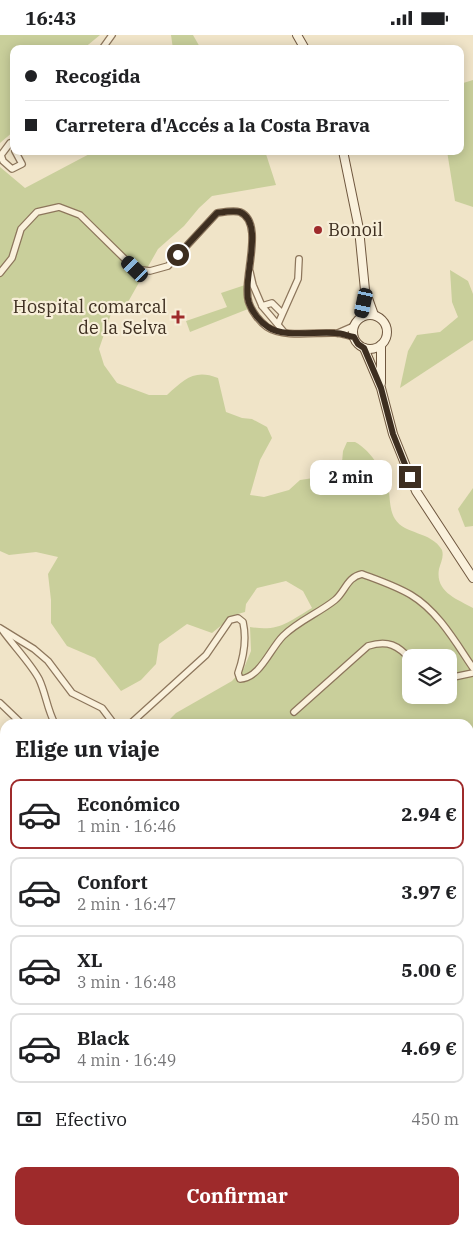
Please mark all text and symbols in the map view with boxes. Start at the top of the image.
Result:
text: 16:43 [25,6,76,30]
text: Recogida [55,64,141,88]
text: Carretera d'Accés a la Costa Brava [55,113,370,137]
place label: Bonoil [328,218,383,241]
marker: Bonoil [312,224,324,236]
route start [167,244,189,266]
car [118,253,151,285]
car [353,287,374,319]
place label: Hospital comarcal de la Selva [13,295,167,339]
marker: Hospital comarcal de la Selva [171,310,185,324]
callout: 2 min [310,459,392,495]
route end [399,466,421,488]
text: 2 min [329,467,373,487]
map controls [402,649,457,704]
button: layers [402,649,457,704]
text: Elige un viaje [15,734,160,763]
icon: car [17,792,62,837]
text: Económico [77,792,180,816]
text: 2.94 € [401,802,457,826]
text: 1 min · 16:46 [77,816,176,836]
icon: car [17,870,62,915]
text: Confort [77,870,148,894]
text: 3.97 € [401,880,457,904]
text: 2 min · 16:47 [77,894,176,914]
icon: car [17,948,62,993]
text: XL [77,948,103,972]
text: 5.00 € [401,958,457,982]
text: 3 min · 16:48 [77,972,176,992]
icon: car [17,1026,62,1071]
text: Black [77,1026,129,1050]
text: 4.69 € [401,1036,457,1060]
text: 4 min · 16:49 [77,1050,176,1070]
icon: cash [15,1105,43,1133]
text: Efectivo [55,1107,127,1131]
text: 450 m [411,1109,459,1129]
button: Confirmar [15,1167,459,1225]

